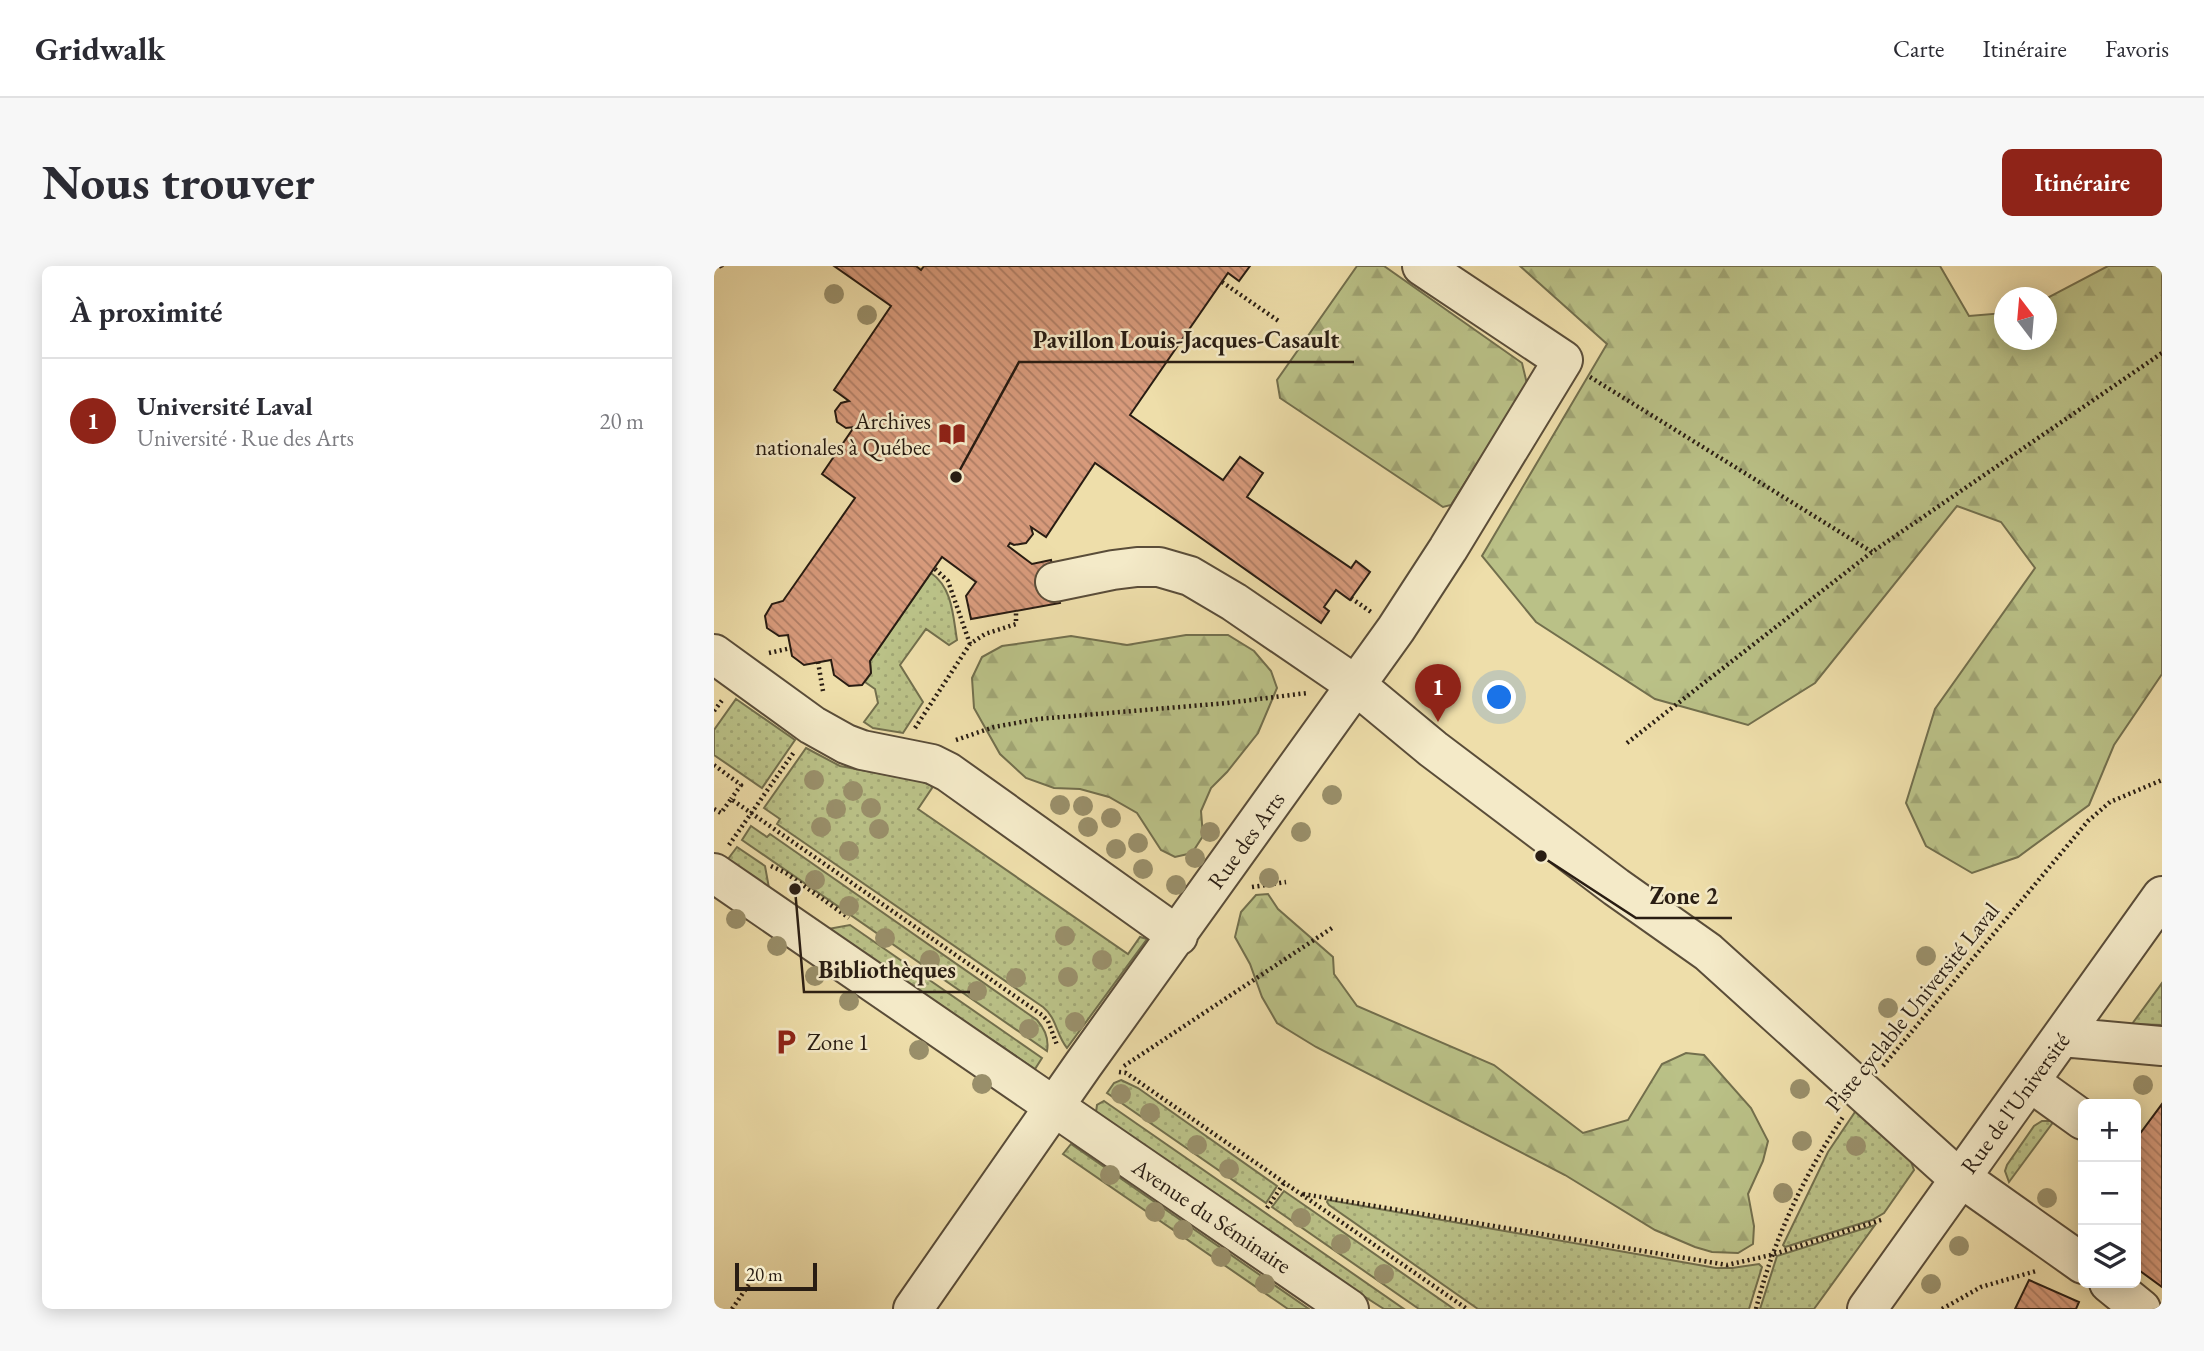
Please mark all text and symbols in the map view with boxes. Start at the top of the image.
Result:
text: Gridwalk [35,27,165,70]
text: Carte [1893,33,1944,64]
text: Itinéraire [1982,33,2067,64]
text: Favoris [2105,33,2169,64]
button: Itinéraire [2002,149,2162,216]
text: Nous trouver [42,150,315,214]
north arrow [1994,287,2057,350]
text: À proximité [70,292,222,331]
callout: Pavillon Louis-Jacques-Casault [1019,317,1354,362]
text: Pavillon Louis-Jacques-Casault [1033,324,1339,356]
text: Université Laval [137,389,313,423]
text: 1 [87,406,99,436]
text: 20 m [599,406,644,436]
place label: Archives nationales à Québec [755,406,931,462]
library icon: Archives nationales à Québec [937,419,967,449]
text: Université · Rue des Arts [137,423,354,453]
pin: 1 [1415,664,1461,722]
your location [1482,680,1516,714]
street label: Rue des Arts [1201,785,1291,895]
callout: Zone 2 [1636,873,1732,918]
text: Zone 2 [1650,880,1718,911]
street label: Piste cyclable Université Laval [1818,896,2006,1118]
callout: Bibliothèques [804,947,970,992]
text: Bibliothèques [818,954,956,986]
street label: Rue de l'Université [1954,1026,2076,1180]
parking icon: Zone 1 [771,1027,801,1057]
place label: Zone 1 [807,1027,869,1057]
map controls [2078,1099,2141,1288]
button: + [2078,1099,2141,1162]
street label: Avenue du Séminaire [1126,1151,1297,1280]
button: − [2078,1162,2141,1225]
button: layers [2078,1225,2141,1288]
scale bar [735,1260,817,1292]
text: 20 m [746,1262,783,1287]

